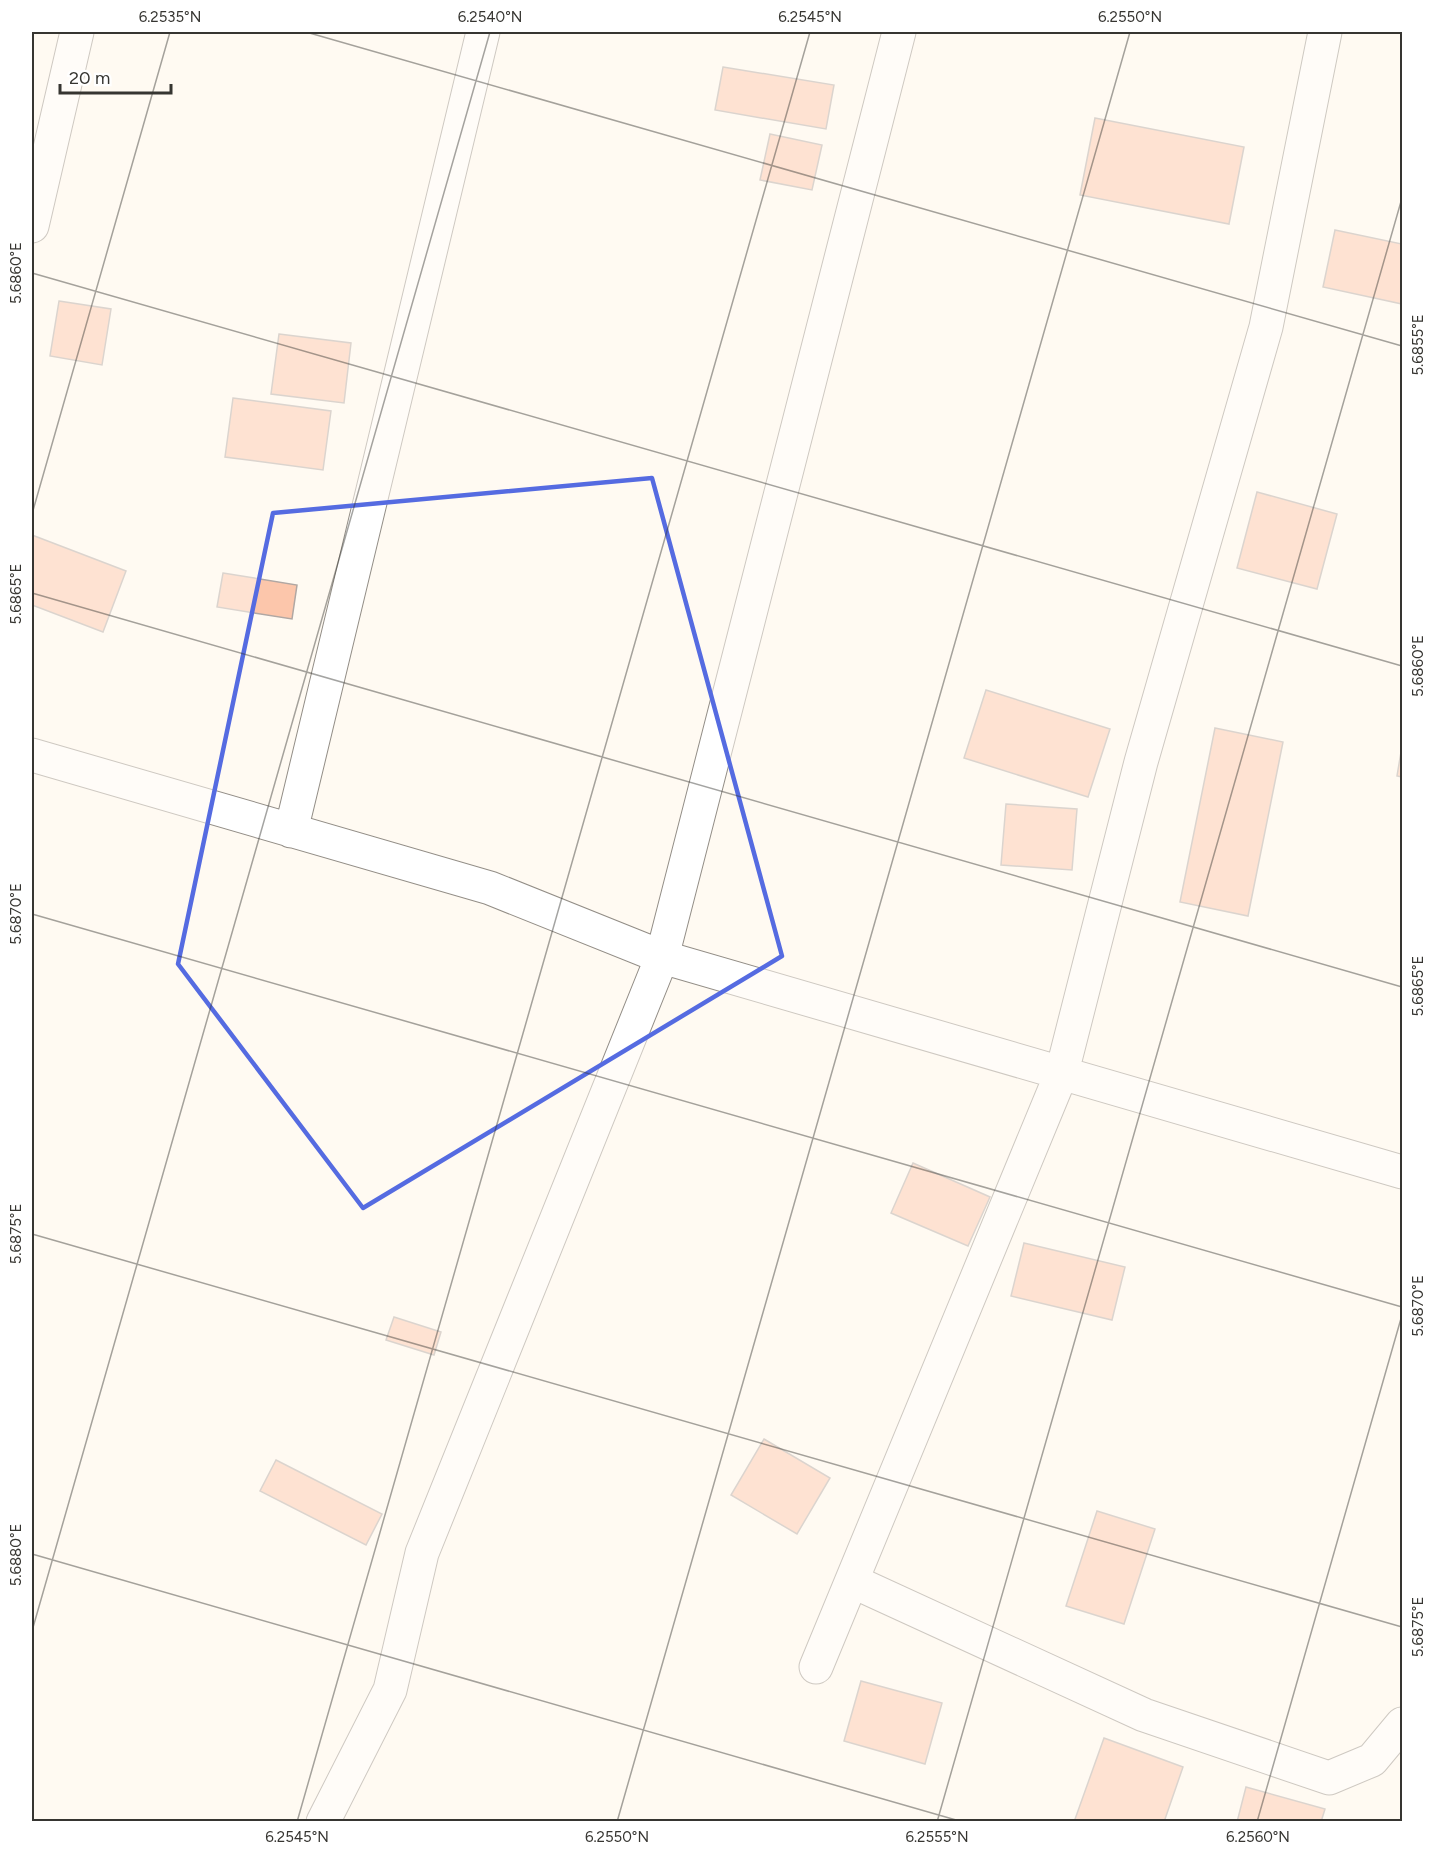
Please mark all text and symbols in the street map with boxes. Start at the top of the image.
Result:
text: 6.2535°N [139,8,201,26]
text: 6.2540°N [458,8,522,26]
text: 6.2545°N [778,8,842,26]
text: 6.2550°N [1098,8,1162,26]
scale bar [60,57,171,95]
text: 20 m [69,67,110,89]
text: 5.6860°E [7,242,25,304]
text: 5.6855°E [1409,314,1427,376]
text: 5.6865°E [7,564,25,624]
text: 5.6860°E [1409,635,1427,697]
text: 5.6870°E [7,883,25,945]
text: 5.6865°E [1409,956,1427,1016]
text: 5.6875°E [7,1204,25,1264]
text: 5.6870°E [1409,1275,1427,1337]
text: 5.6880°E [7,1524,25,1586]
text: 5.6875°E [1409,1597,1427,1657]
text: 6.2545°N [265,1828,329,1846]
text: 6.2550°N [585,1828,649,1846]
text: 6.2555°N [905,1828,969,1846]
text: 6.2560°N [1226,1828,1290,1846]

